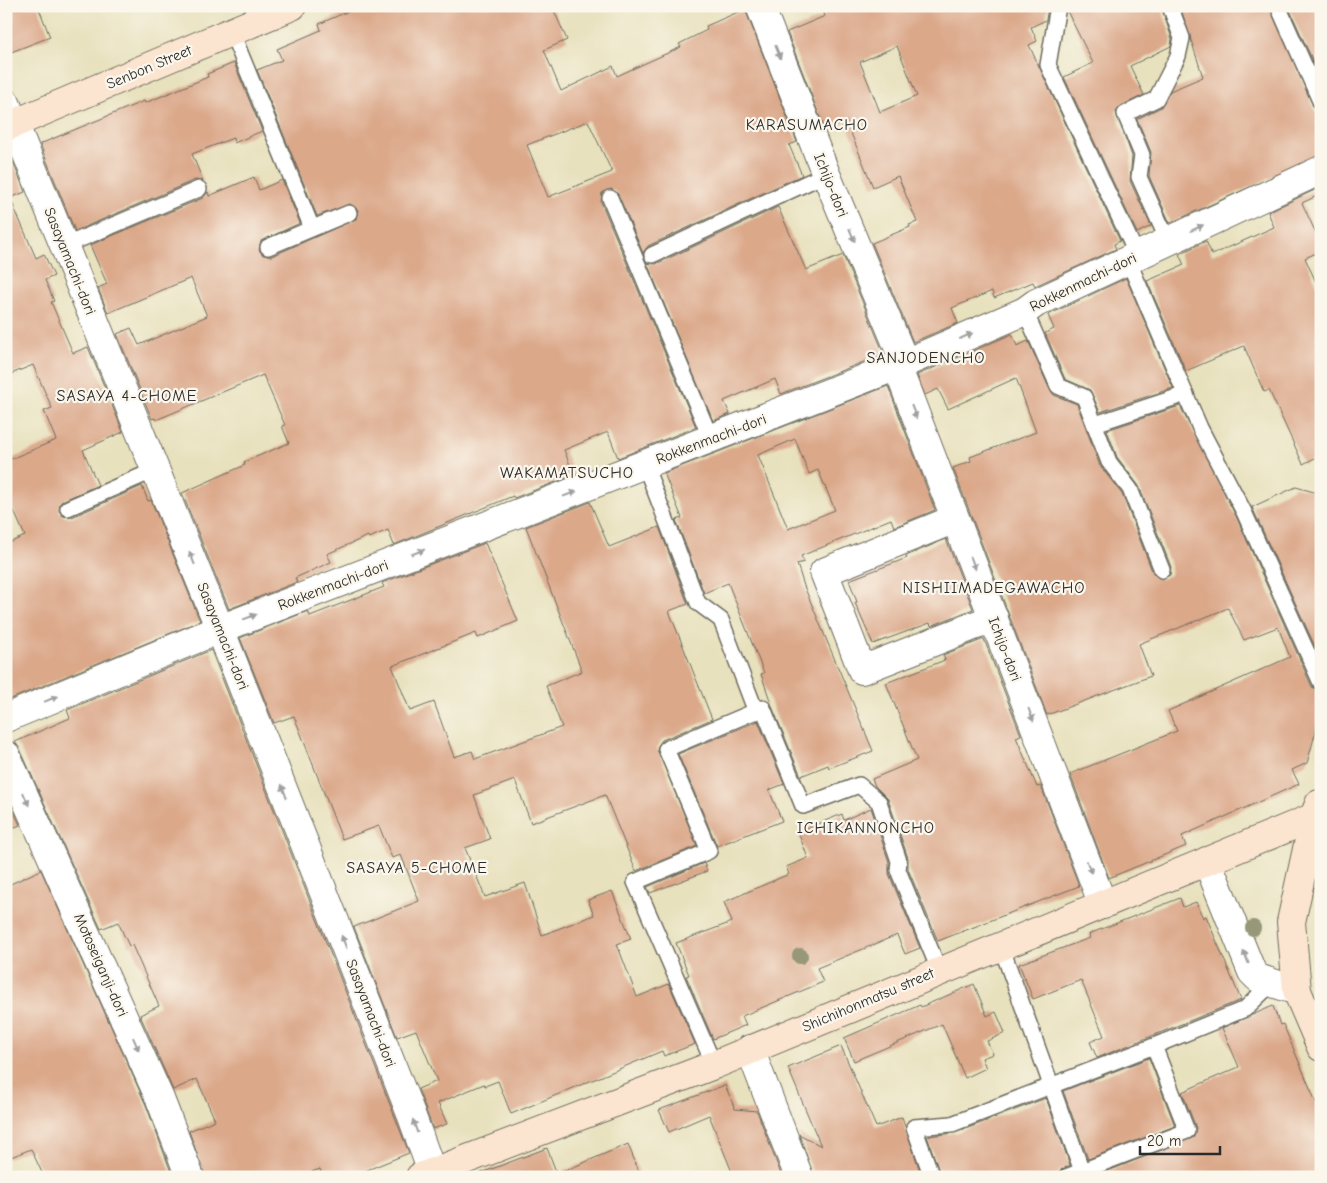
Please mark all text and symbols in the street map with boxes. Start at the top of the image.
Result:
street label: Senbon Street [104,41,195,93]
one-way arrow [774,44,782,59]
district label: KARASUMACHO [746,116,868,134]
street label: Ichijo-dori [810,150,852,220]
street label: Sasayamachi-dori [40,205,100,317]
one-way arrow [1190,223,1204,231]
one-way arrow [848,228,856,242]
street label: Rokkenmachi-dori [1027,248,1139,316]
one-way arrow [959,332,973,340]
district label: SANJODENCHO [866,349,986,367]
district label: SASAYA 4-CHOME [57,387,197,405]
one-way arrow [910,405,918,420]
street label: Rokkenmachi-dori [653,410,769,468]
district label: WAKAMATSUCHO [500,464,634,482]
one-way arrow [562,490,577,497]
one-way arrow [411,548,426,556]
one-way arrow [187,551,195,566]
street label: Rokkenmachi-dori [275,556,391,614]
one-way arrow [969,556,977,571]
district label: NISHIIMADEGAWACHO [903,579,1085,597]
street label: Sasayamachi-dori [193,580,253,692]
one-way arrow [243,613,258,621]
street label: Ichijo-dori [985,614,1025,684]
one-way arrow [44,695,59,703]
one-way arrow [1027,708,1035,723]
one-way arrow [280,783,288,798]
one-way arrow [23,792,31,806]
district label: ICHIKANNONCHO [797,819,935,837]
district label: SASAYA 5-CHOME [346,859,488,877]
one-way arrow [1085,860,1093,875]
street label: Motoseiganji-dori [70,910,132,1020]
one-way arrow [339,935,347,949]
one-way arrow [1242,949,1250,964]
street label: Sasayamachi-dori [342,956,400,1070]
street label: Shichihonmatsu street [799,964,937,1036]
one-way arrow [132,1037,140,1051]
one-way arrow [411,1118,419,1133]
scale bar [1140,1123,1220,1155]
text: 20 m [1147,1132,1181,1150]

